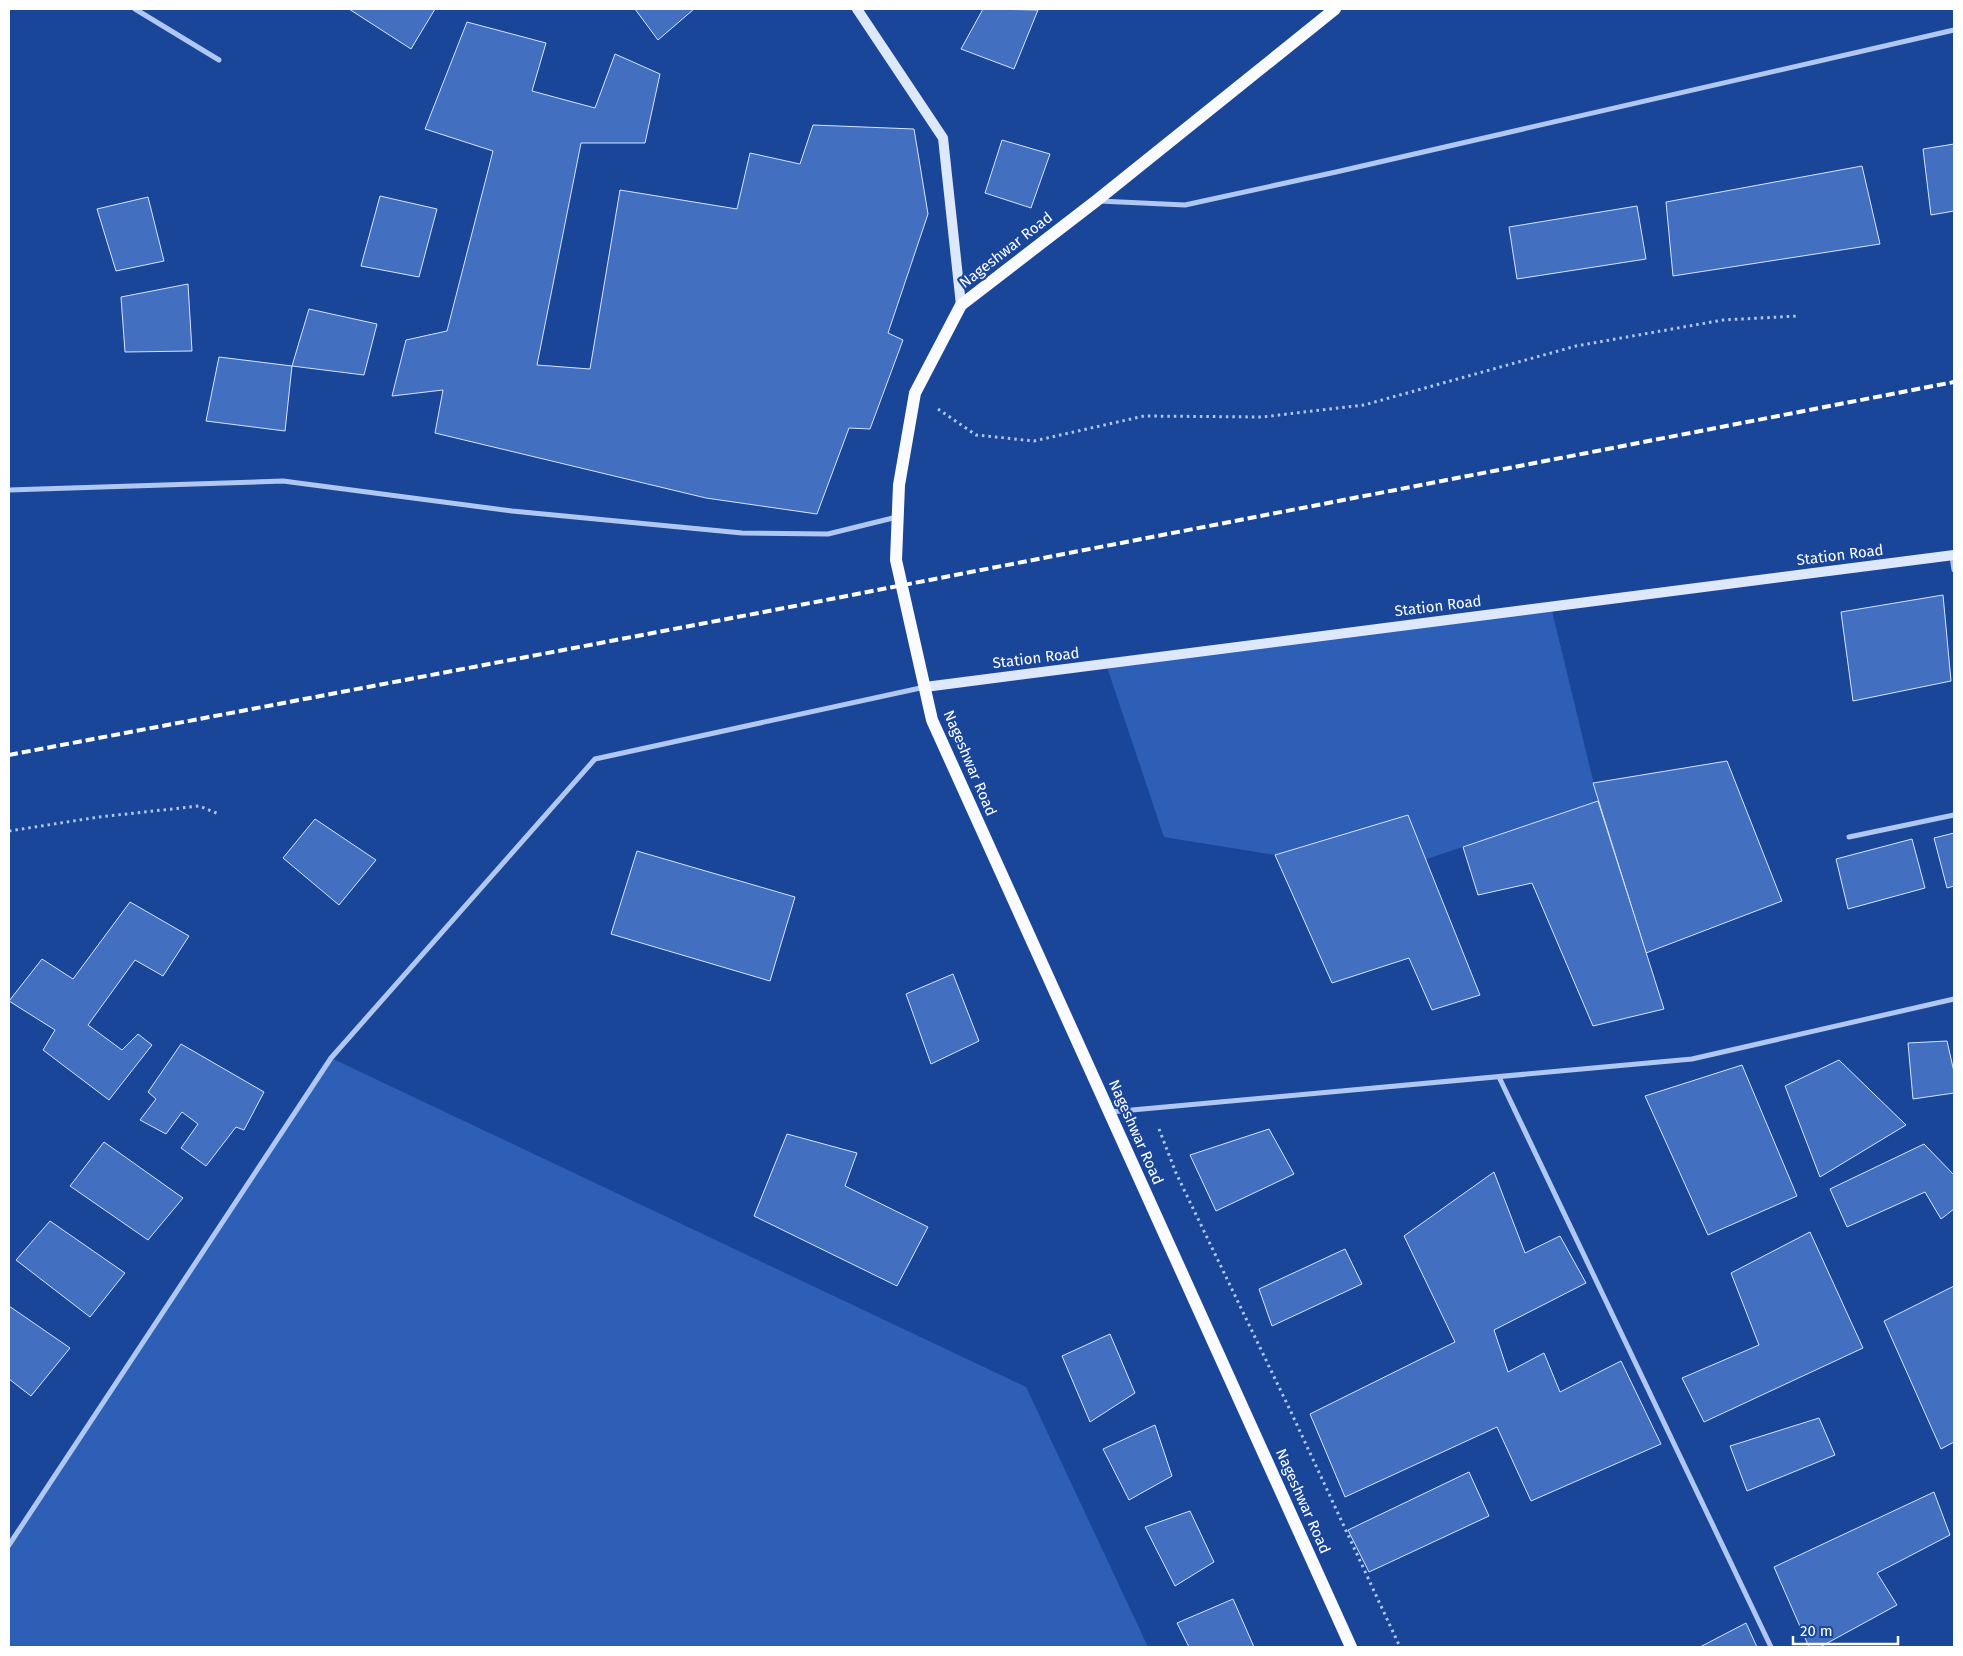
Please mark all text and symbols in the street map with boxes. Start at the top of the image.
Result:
street label: Nageshwar Road [956,208,1056,292]
street label: Station Road [1796,541,1884,569]
street label: Station Road [1394,592,1482,620]
street label: Station Road [992,644,1080,672]
street label: Nageshwar Road [940,708,1000,818]
street label: Nageshwar Road [1105,1077,1167,1187]
street label: Nageshwar Road [1272,1446,1334,1556]
scale bar [1793,1614,1898,1646]
text: 20 m [1800,1622,1833,1640]

